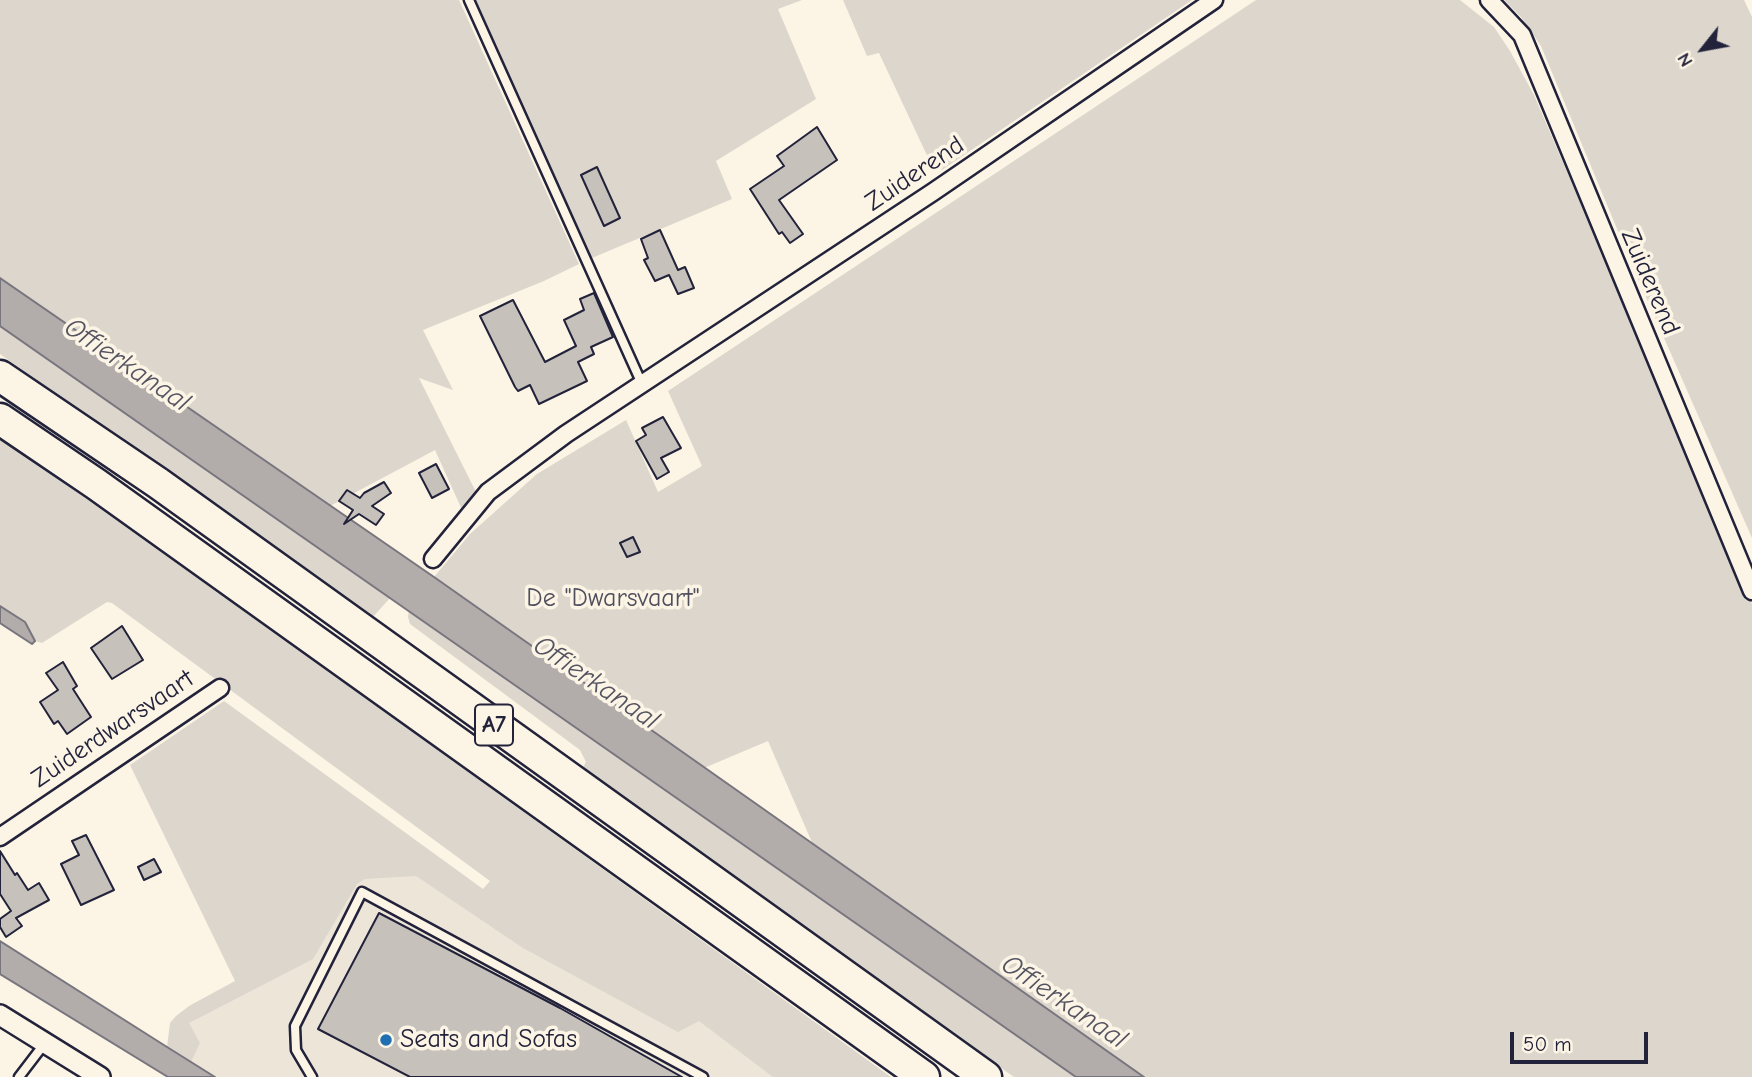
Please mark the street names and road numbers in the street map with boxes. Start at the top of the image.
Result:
street label: Zuiderend [860,130,970,218]
street label: Zuiderend [1614,224,1686,340]
street label: Zuiderdwarsvaart [26,663,200,795]
road number: A7 [475,704,513,746]

